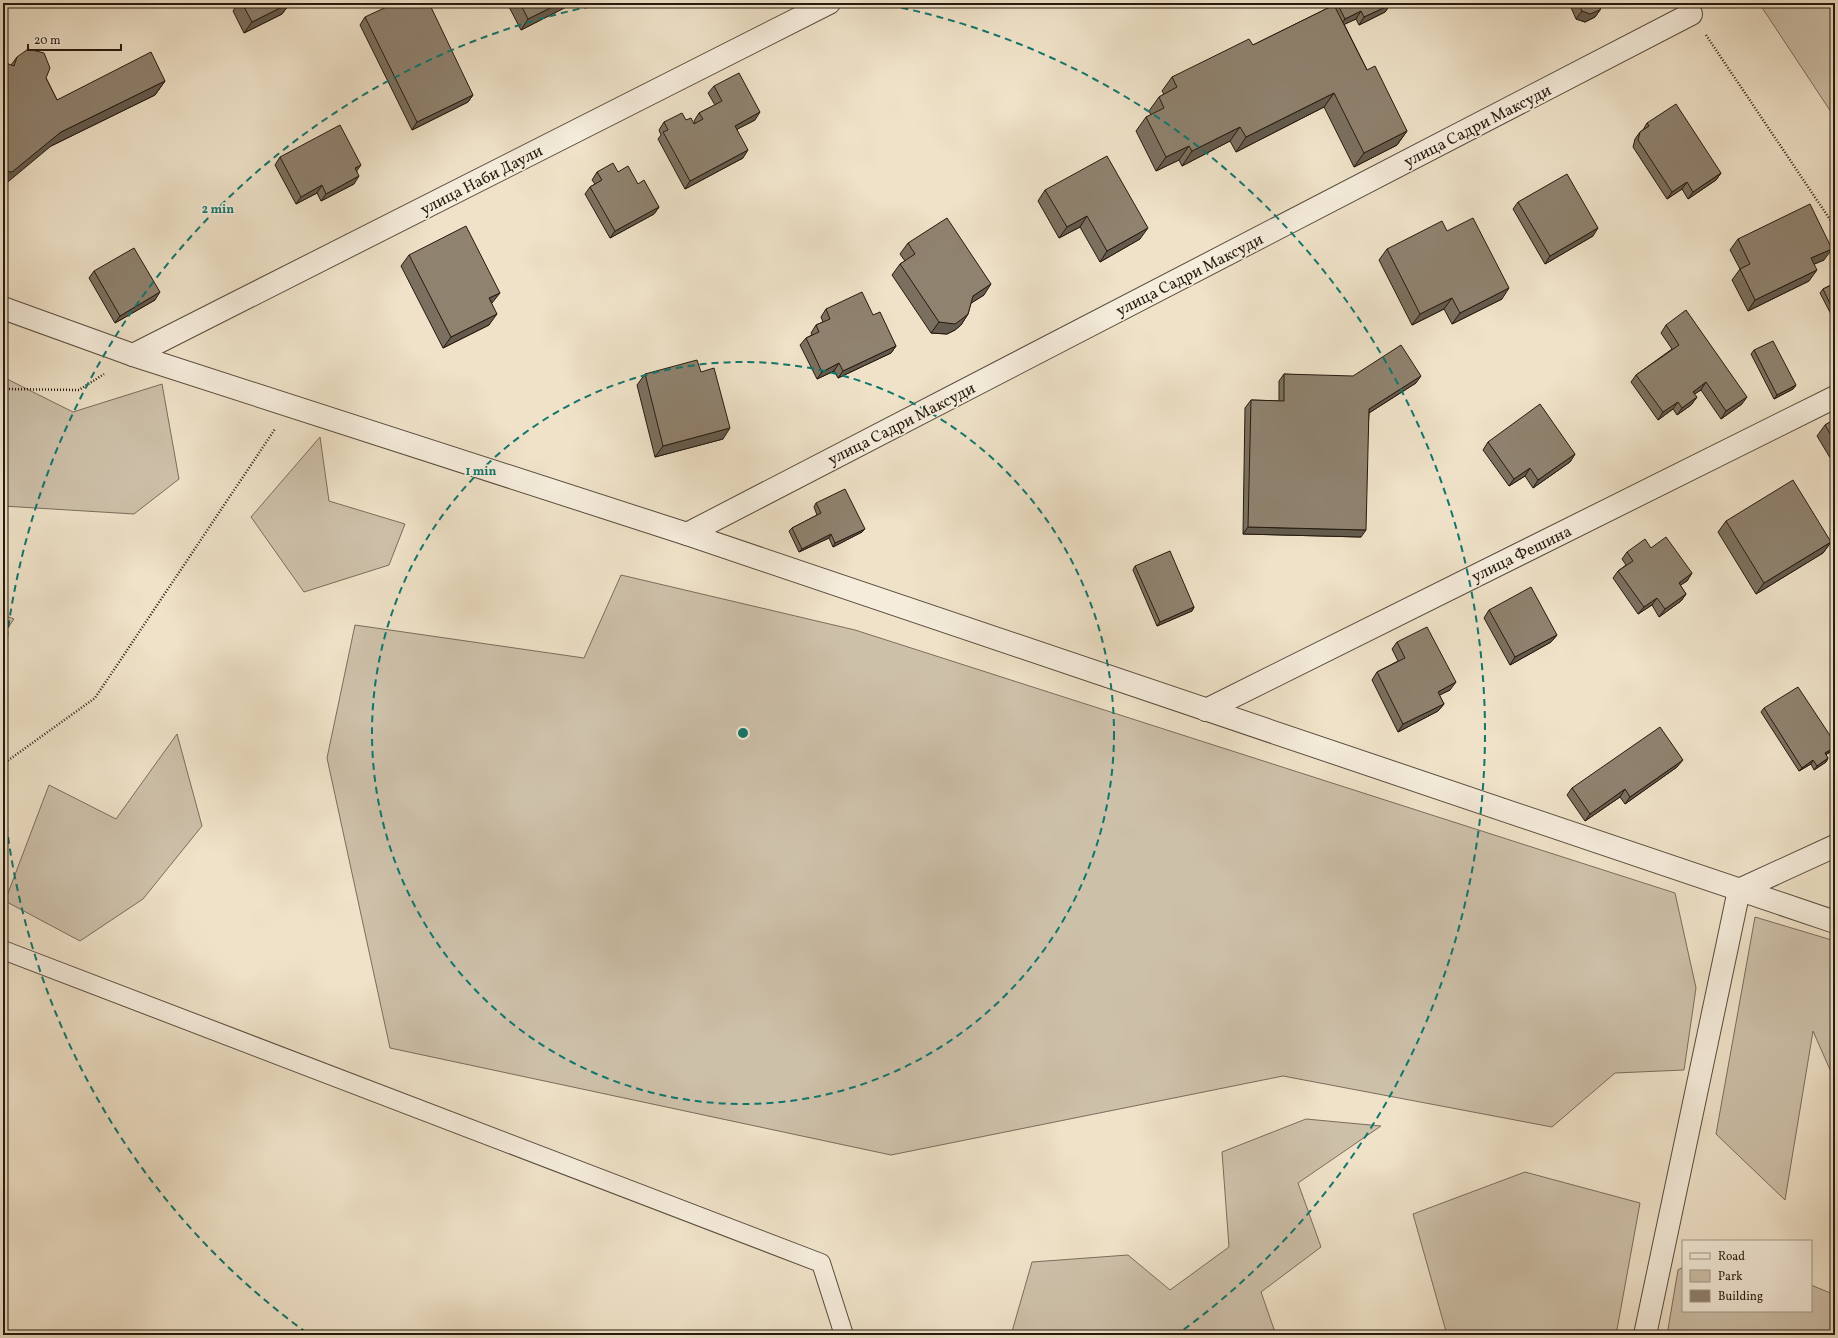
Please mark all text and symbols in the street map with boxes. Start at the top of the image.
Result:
scale bar [28,26,121,52]
text: 20 m [34,33,61,49]
street label: улица Садри Максуди [1400,80,1556,173]
street label: улица Наби Даули [417,140,547,221]
text: 2 min [202,202,234,218]
street label: улица Садри Максуди [1112,229,1268,322]
street label: улица Садри Максуди [824,378,980,471]
text: 1 min [466,464,497,480]
street label: улица Фешина [1468,521,1576,589]
centre of rings [736,726,750,740]
legend [1682,1240,1812,1312]
text: Road [1718,1249,1745,1265]
text: Park [1718,1269,1743,1285]
text: Building [1718,1289,1763,1305]

